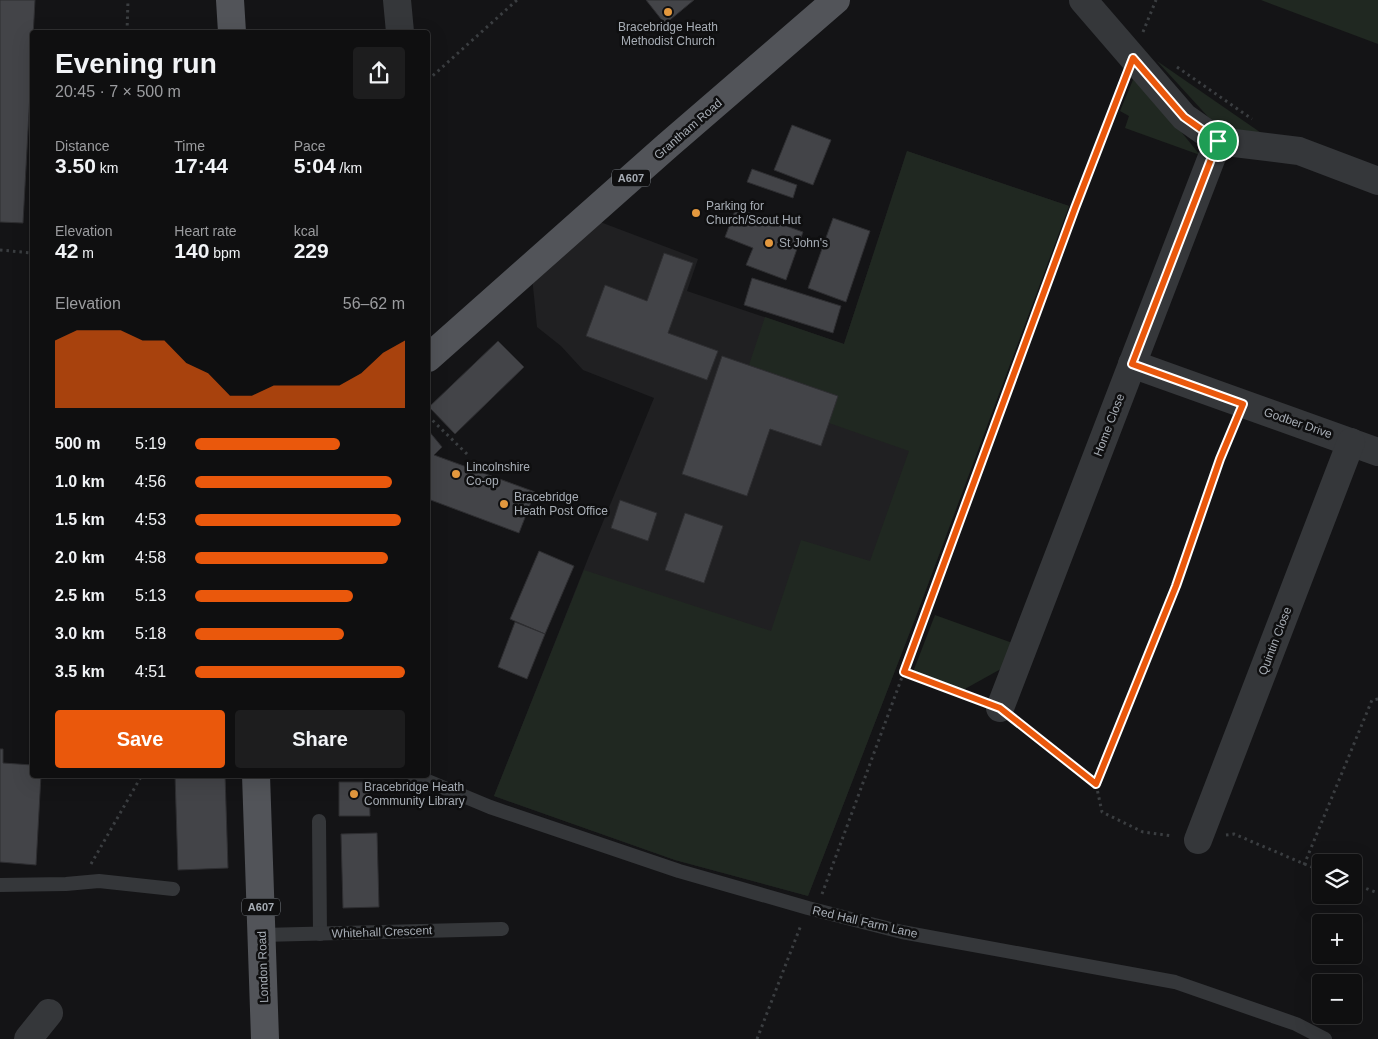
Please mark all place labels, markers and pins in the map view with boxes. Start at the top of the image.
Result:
marker: Bracebridge Heath Methodist Church [662,6,674,18]
place label: Bracebridge Heath Methodist Church [618,20,718,48]
pin [1197,120,1239,162]
place label: Parking for Church/Scout Hut [706,199,801,227]
marker: Parking for Church/Scout Hut [690,207,702,219]
place label: St John's [779,236,828,250]
marker: St John's [763,237,775,249]
place label: Lincolnshire Co-op [466,460,530,488]
marker: Lincolnshire Co-op [450,468,462,480]
place label: Bracebridge Heath Post Office [514,490,608,518]
marker: Bracebridge Heath Post Office [498,498,510,510]
place label: Bracebridge Heath Community Library [364,780,465,808]
marker: Bracebridge Heath Community Library [348,788,360,800]

